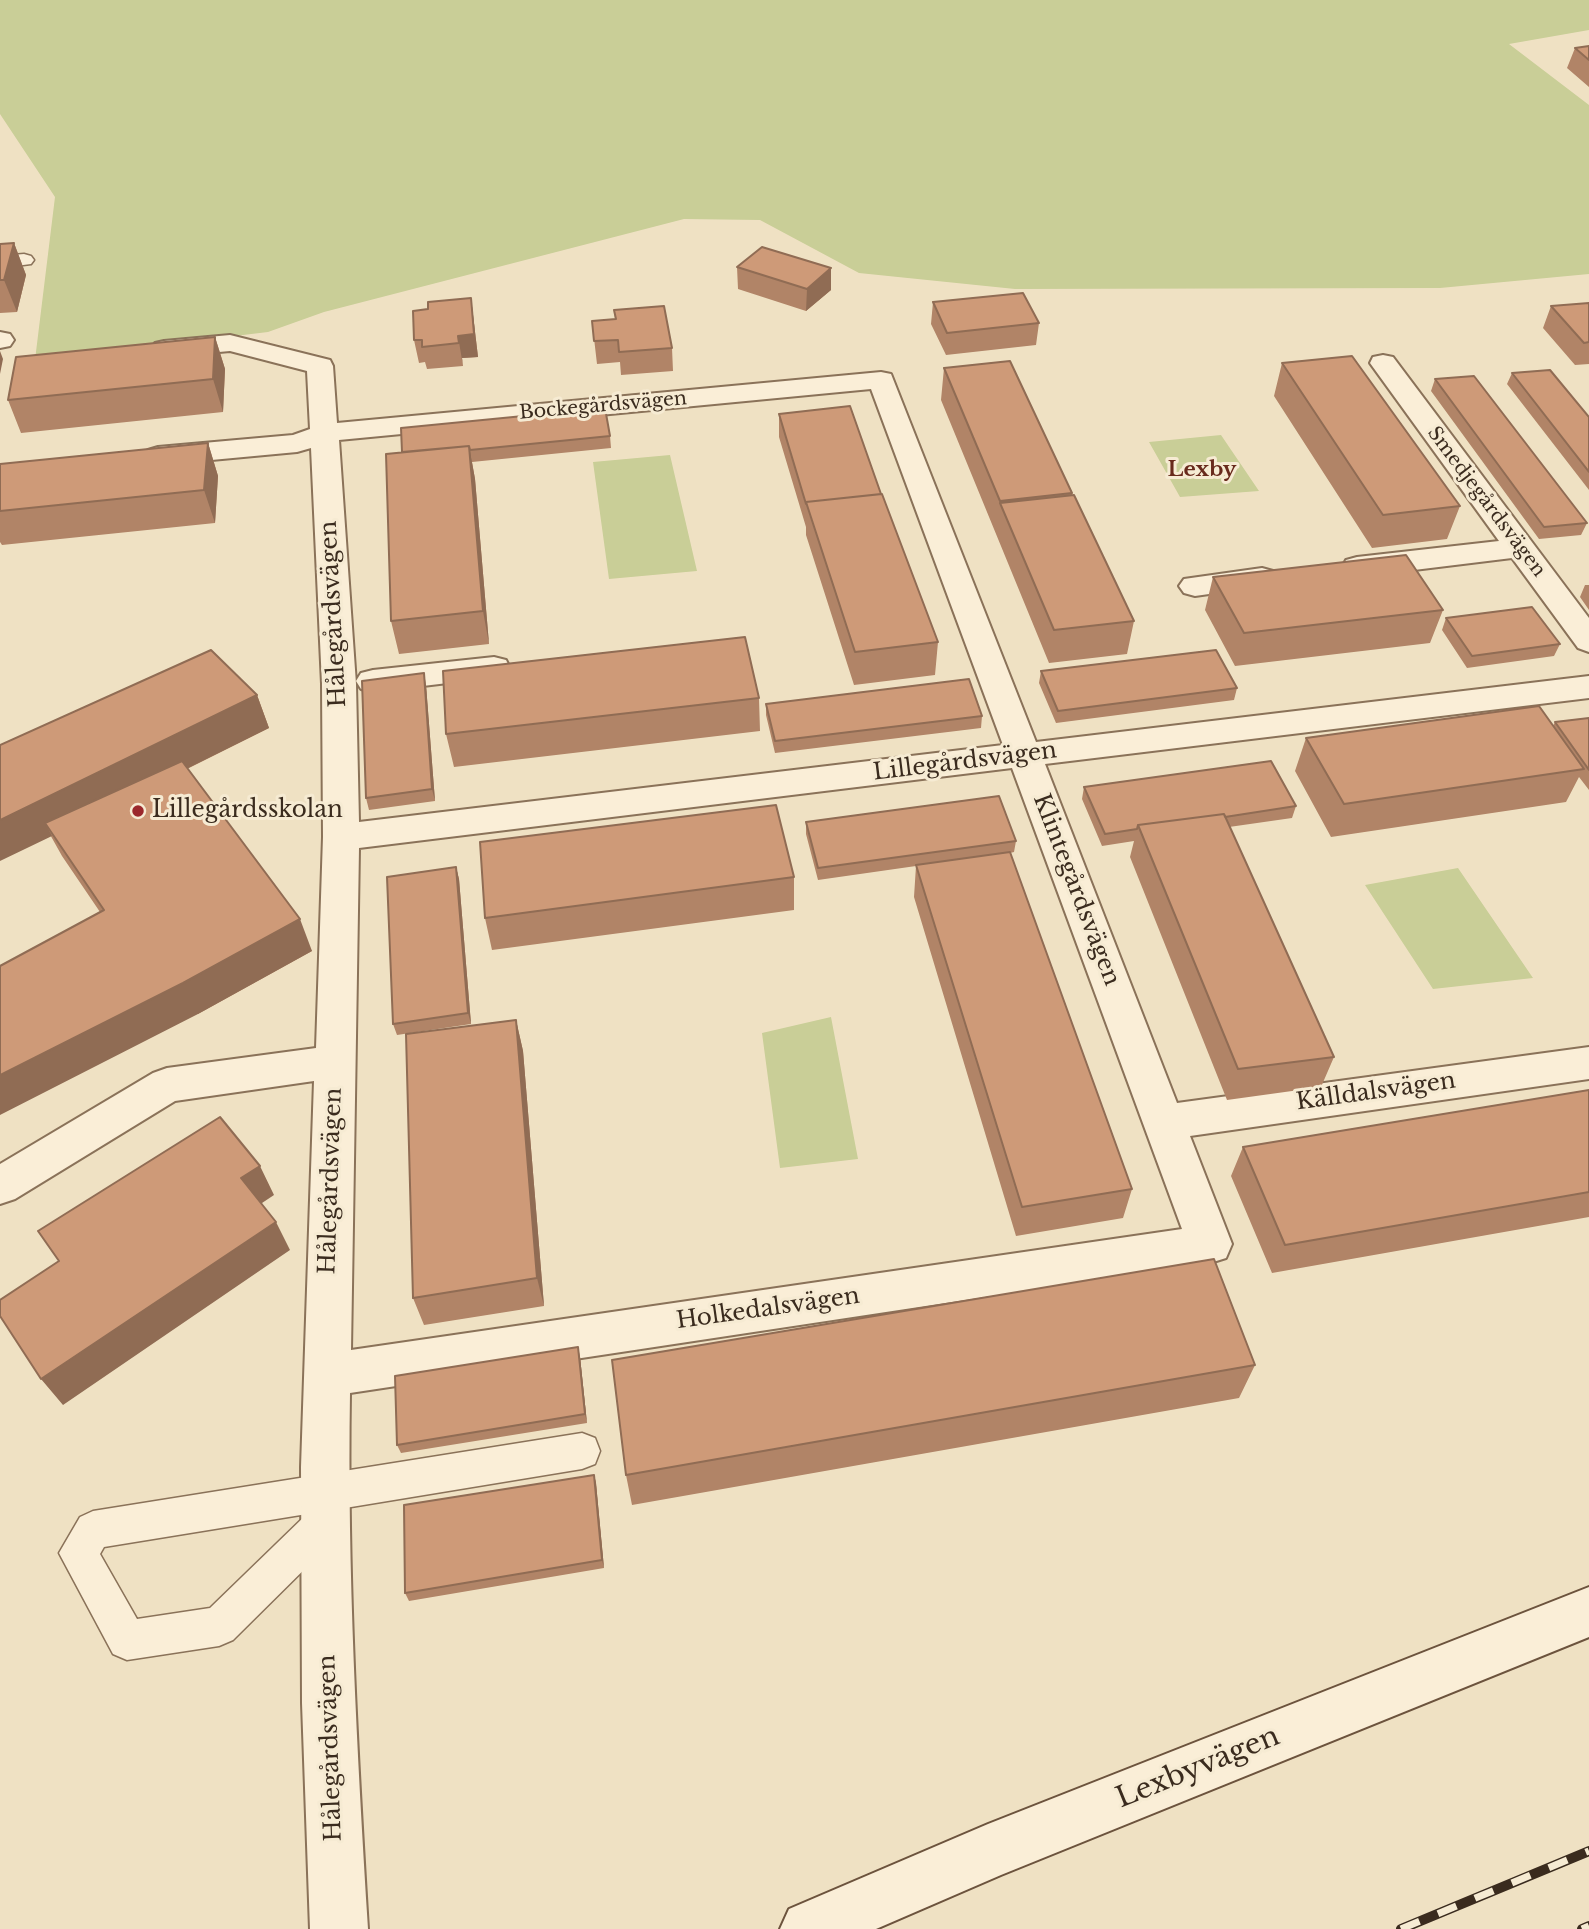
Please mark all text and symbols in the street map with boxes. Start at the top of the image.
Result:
street label: Bockegårdsvägen [518,387,688,425]
street label: Smedjegårdsvägen [1422,422,1550,582]
district label: Lexby [1168,457,1236,483]
street label: Hålegårdsvägen [315,520,353,708]
street label: Lillegårdsvägen [872,737,1058,787]
street label: Klintegårdsvägen [1027,790,1125,990]
place label: Lillegårdsskolan [152,797,343,825]
marker: Lillegårdsskolan [130,803,146,819]
street label: Källdalsvägen [1294,1067,1458,1117]
street label: Hålegårdsvägen [314,1087,348,1275]
street label: Holkedalsvägen [675,1282,861,1336]
street label: Hålegårdsvägen [314,1654,348,1842]
street label: Lexbyvägen [1111,1720,1285,1816]

